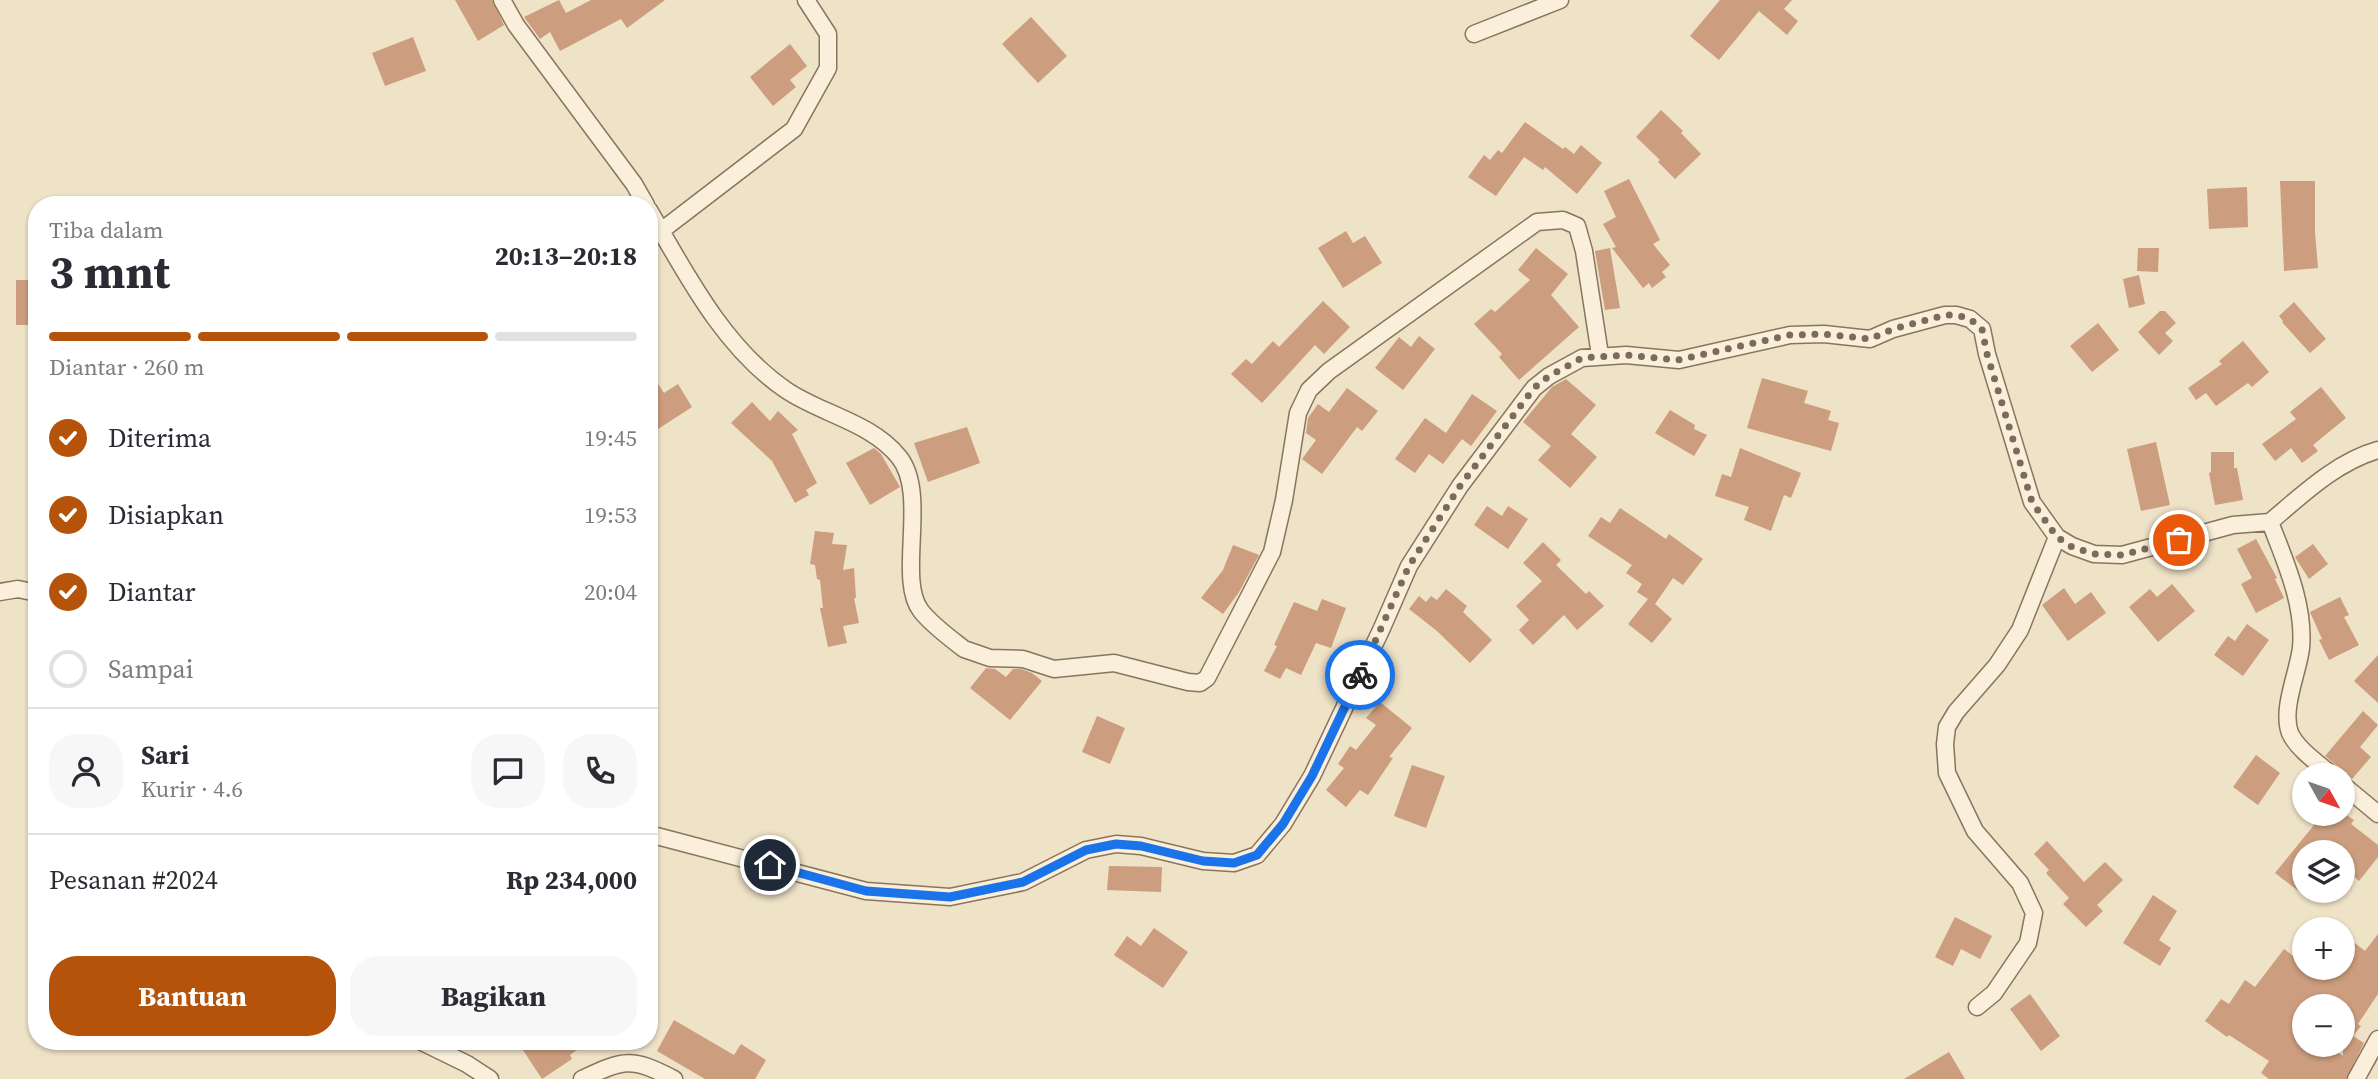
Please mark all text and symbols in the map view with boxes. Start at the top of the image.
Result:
text: Tiba dalam [49,214,164,246]
text: 20:13–20:18 [495,238,637,274]
text: 3 mnt [49,240,170,303]
text: Diantar · 260 m [49,351,205,383]
icon: check [49,419,87,457]
text: Diterima [108,420,211,456]
text: 19:45 [584,422,637,454]
icon: check [49,496,87,534]
text: Disiapkan [108,497,224,533]
text: 19:53 [584,499,637,531]
pin [2149,510,2209,570]
icon: bag [2160,521,2198,559]
icon: check [49,573,87,611]
text: Diantar [108,574,196,610]
text: 20:04 [584,576,637,608]
courier [1325,640,1395,710]
text: Sampai [108,651,194,687]
icon: bike [1341,656,1379,694]
button: person [49,734,123,808]
button: chat [471,734,545,808]
button: phone [563,734,637,808]
text: Sari [141,737,189,773]
north arrow [2292,763,2356,826]
map controls [2292,763,2355,1057]
text: Kurir · 4.6 [141,773,243,805]
pin [740,835,800,895]
button: layers [2292,840,2355,903]
icon: home [751,846,789,884]
text: Pesanan #2024 [49,862,218,898]
text: Rp 234,000 [506,862,637,898]
button: + [2292,917,2355,980]
button: Bantuan [49,956,336,1036]
button: Bagikan [350,956,637,1036]
button: − [2292,994,2355,1057]

